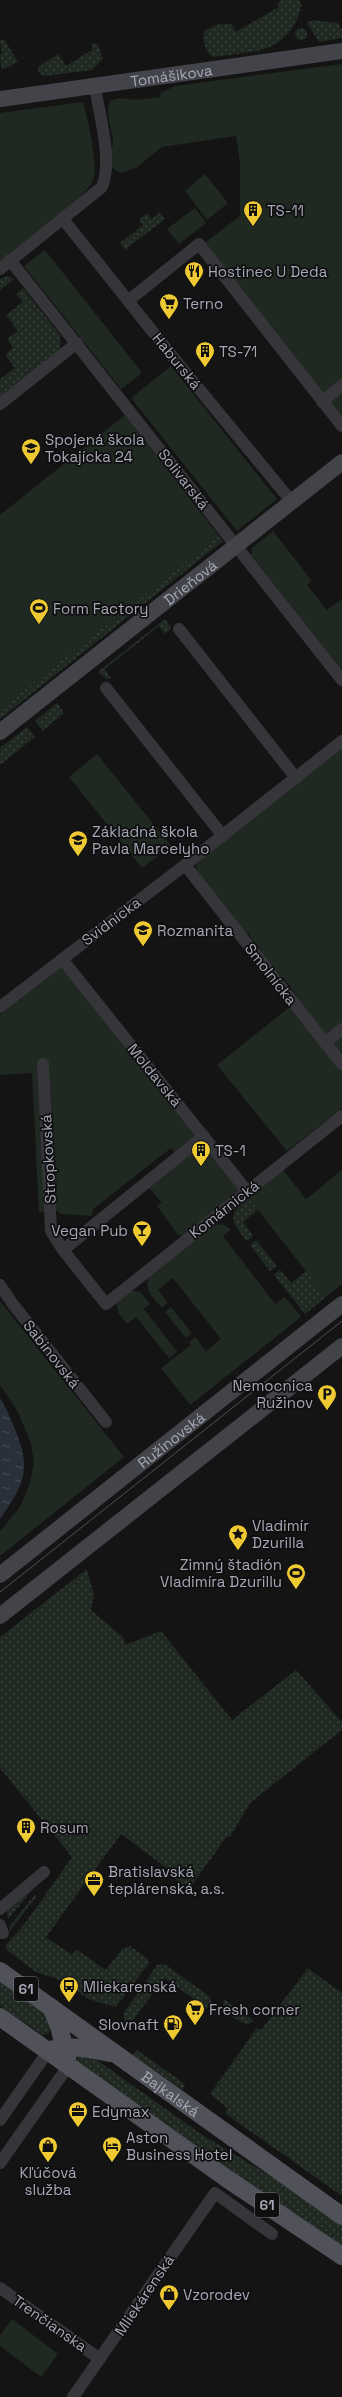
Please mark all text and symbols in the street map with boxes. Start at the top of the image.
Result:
street label: Tomášikova [129,60,214,90]
building icon: TS-11 [242,199,264,227]
place label: TS-11 [267,201,304,220]
restaurant icon: Hostinec U Deda [183,260,205,288]
place label: Hostinec U Deda [208,262,328,281]
supermarket icon: Terno [158,292,180,320]
place label: Terno [183,294,223,313]
street label: Haburská [148,329,206,393]
building icon: TS-71 [194,340,216,368]
place label: TS-71 [219,342,257,361]
place label: Spojená škola Tokajícka 24 [45,430,145,466]
school or university icon: Spojená škola Tokajícka 24 [20,437,42,465]
street label: Solivarská [154,445,214,514]
street label: Drieňová [159,555,221,609]
sports icon: Form Factory [28,597,50,625]
place label: Form Factory [53,599,149,618]
place label: Základná škola Pavla Marcelyho [92,822,209,858]
school or university icon: Základná škola Pavla Marcelyho [67,829,89,857]
street label: Svidnícka [78,892,145,949]
school or university icon: Rozmanita [132,919,154,947]
place label: Rozmanita [157,921,234,940]
street label: Smolnícka [241,939,301,1009]
street label: Moldavská [124,1039,187,1111]
street label: Stropkovská [36,1114,60,1204]
building icon: TS-1 [190,1139,212,1167]
place label: TS-1 [215,1141,246,1160]
street label: Komárnická [185,1176,263,1242]
bar icon: Vegan Pub [131,1219,153,1247]
place label: Vegan Pub [51,1221,128,1240]
street label: Sabinovská [19,1316,85,1392]
place label: Nemocnica Ružinov [233,1376,313,1412]
parking icon: Nemocnica Ružinov [316,1383,338,1411]
street label: Ružinovská [133,1407,209,1472]
place label: Vladimír Dzurilla [252,1516,309,1552]
place icon: Vladimír Dzurilla [227,1523,249,1551]
place label: Zimný štadión Vladimíra Dzurillu [160,1555,282,1591]
sports icon: Zimný štadión Vladimíra Dzurillu [285,1562,307,1590]
building icon: Rosum [15,1816,37,1844]
place label: Rosum [40,1818,89,1837]
place label: Bratislavská teplárenská, a.s. [108,1862,225,1898]
office icon: Bratislavská teplárenská, a.s. [83,1869,105,1897]
bus stop icon: Mliekarenská [58,1975,80,2003]
road number: 61 [14,1977,38,2001]
place label: Mliekarenská [83,1977,177,1996]
supermarket icon: Fresh corner [184,1998,206,2026]
place label: Fresh corner [209,2000,300,2019]
fuel station icon: Slovnaft [162,2013,184,2041]
place label: Slovnaft [98,2015,159,2034]
street label: Bajkalská [138,2066,204,2121]
office icon: Edymax [67,2100,89,2128]
place label: Edymax [92,2102,150,2121]
place label: Aston Business Hotel [126,2128,232,2164]
shop icon: Kľúčová služba [37,2135,59,2163]
hotel icon: Aston Business Hotel [101,2135,123,2163]
place label: Kľúčová služba [19,2163,77,2199]
road number: 61 [255,2193,279,2217]
street label: Mliekárenská [110,2251,178,2339]
shop icon: Vzorodev [158,2283,180,2311]
place label: Vzorodev [183,2285,250,2304]
street label: Trenčianska [9,2291,91,2356]

